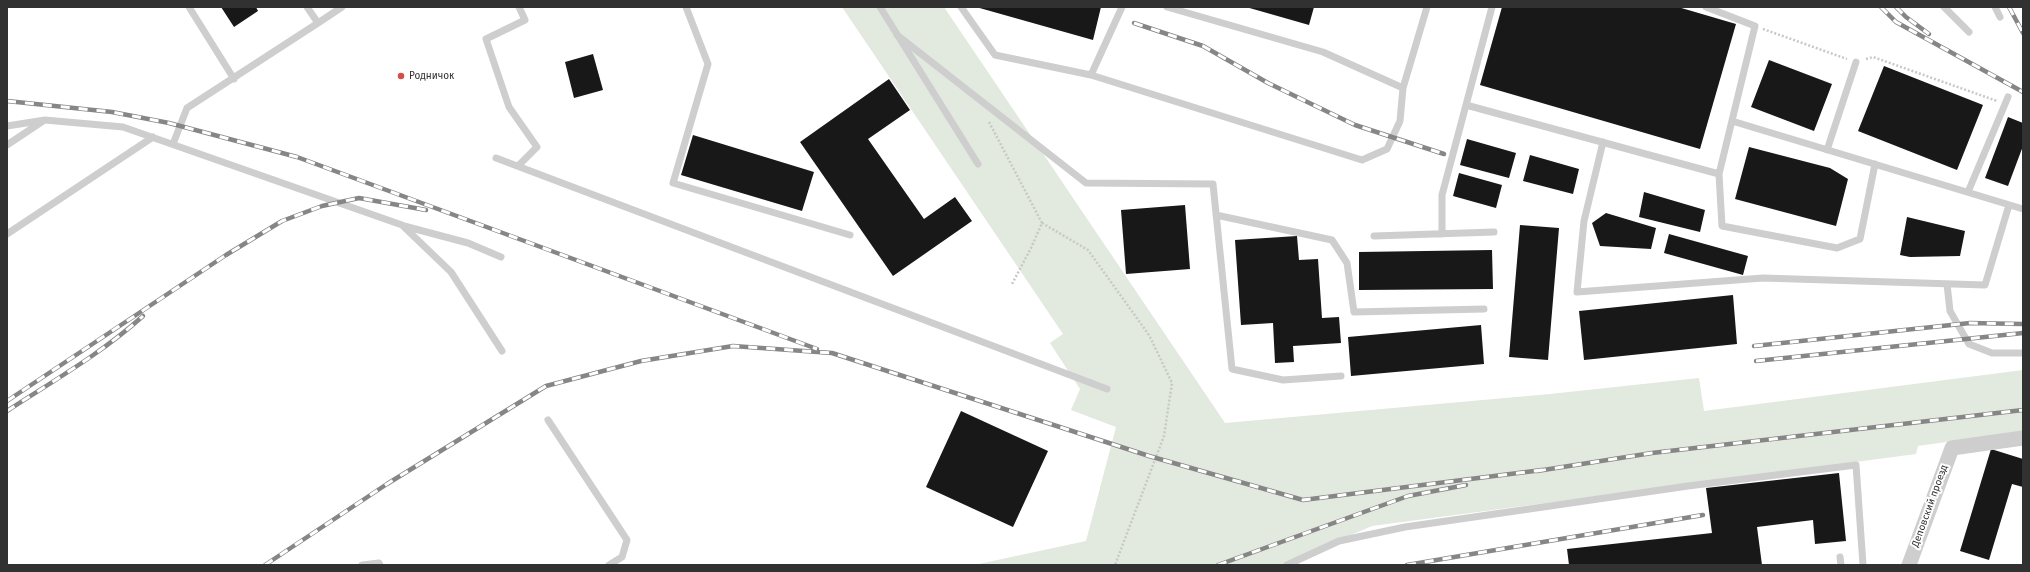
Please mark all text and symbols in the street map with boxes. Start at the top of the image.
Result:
place label: Родничок [409,70,454,82]
marker: Родничок [396,71,406,81]
street label: Деповский проезд [1910,463,1950,549]

